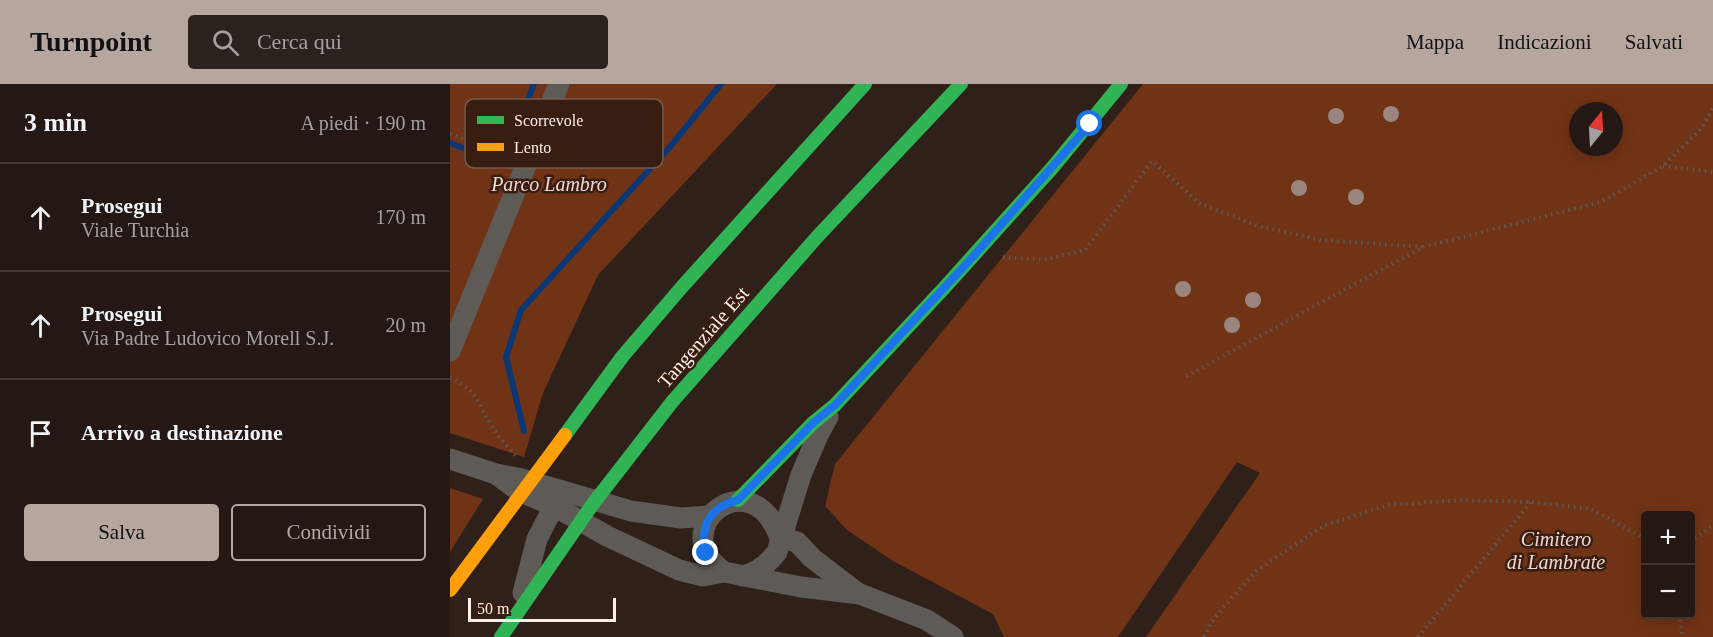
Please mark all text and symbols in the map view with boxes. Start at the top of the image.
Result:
search box [188,15,608,69]
text: Turnpoint [30,26,152,57]
icon: search [209,26,242,59]
text: Cerca qui [257,29,342,54]
text: Mappa [1406,30,1464,54]
text: Indicazioni [1497,30,1592,54]
text: Salvati [1625,30,1683,54]
legend [465,99,663,168]
north arrow [1569,102,1623,156]
text: 3 min [24,108,87,137]
route start [1076,110,1102,136]
text: A piedi · 190 m [300,112,426,134]
text: Scorrevole [514,112,583,129]
text: Lento [514,139,551,156]
park label: Parco Lambro [490,173,607,195]
text: Prosegui [81,193,162,218]
icon: ahead [24,201,57,234]
text: 170 m [375,206,426,228]
text: Viale Turchia [81,219,189,241]
street label: Tangenziale Est [653,282,754,393]
text: Prosegui [81,301,162,326]
icon: ahead [24,309,57,342]
text: 20 m [385,314,426,336]
text: Via Padre Ludovico Morell S.J. [81,327,334,349]
icon: arrive [24,417,57,450]
text: Arrivo a destinazione [81,420,283,445]
button: Salva [24,504,219,561]
button: Condividi [231,504,426,561]
map controls [1641,511,1695,619]
button: + [1641,511,1695,565]
park label: Cimitero di Lambrate [1507,528,1605,573]
route end [692,539,718,565]
button: − [1641,565,1695,619]
scale bar [468,595,616,622]
text: 50 m [477,600,509,617]

